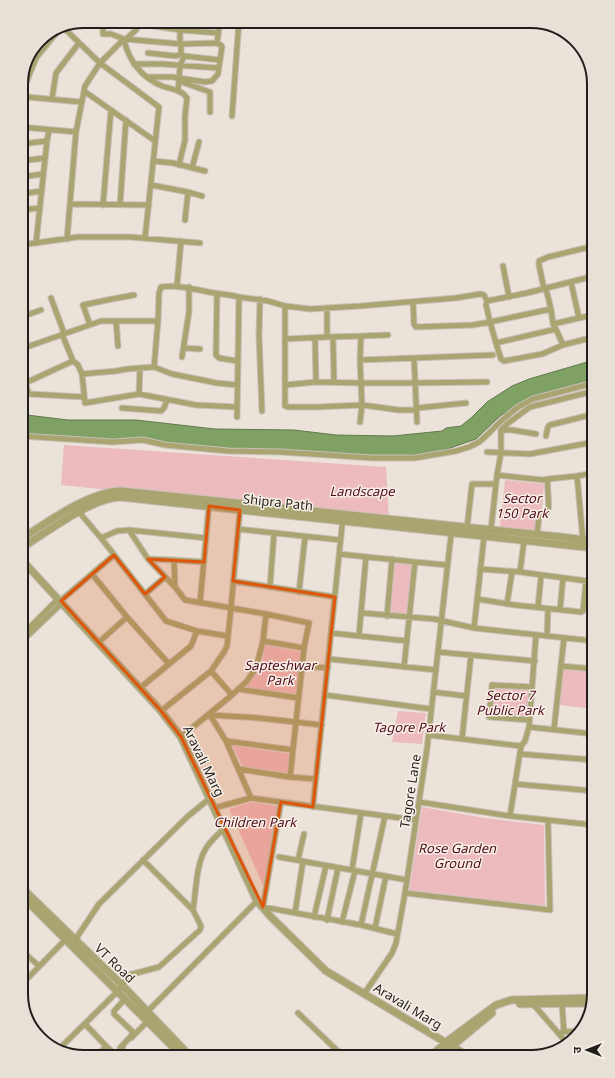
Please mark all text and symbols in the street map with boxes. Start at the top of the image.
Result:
park label: Landscape [329,484,395,501]
street label: Shipra Path [242,491,314,516]
park label: Sector 150 Park [496,491,550,523]
park label: Sapteshwar Park [244,658,317,690]
park label: Sector 7 Public Park [476,688,546,720]
park label: Tagore Park [373,720,447,737]
street label: Aravali Marg [178,723,227,800]
street label: Tagore Lane [397,753,426,829]
park label: Children Park [214,815,298,832]
park label: Rose Garden Ground [418,841,497,873]
street label: VT Road [90,941,138,987]
street label: Aravali Marg [370,980,445,1034]
north arrow [567,1030,607,1070]
text: उ [571,1046,585,1053]

